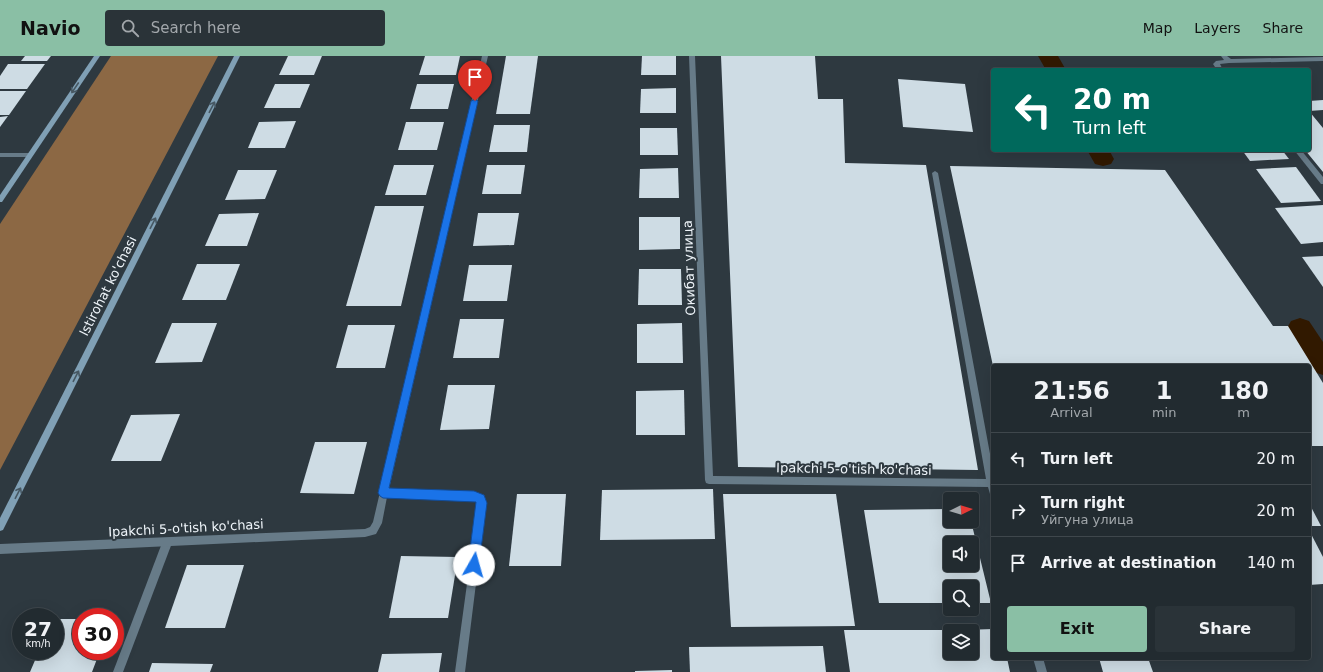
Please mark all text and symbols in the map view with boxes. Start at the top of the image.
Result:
search box [105,10,385,46]
text: Navio [20,17,81,39]
icon: search [119,17,141,39]
text: Search here [151,19,241,37]
text: Map [1143,20,1172,36]
text: Layers [1194,20,1241,36]
text: Share [1263,20,1303,36]
pin [458,60,492,101]
icon: arrive [464,66,486,88]
one-way arrow [71,83,79,94]
text: 20 m [1073,83,1151,116]
icon: left [1007,84,1059,136]
one-way arrow [209,101,216,113]
text: Turn left [1073,117,1146,138]
one-way arrow [150,217,157,229]
street label: Окибат улица [680,220,698,316]
street label: Istirohat ko'chasi [76,234,140,338]
one-way arrow [73,371,80,383]
text: 21:56 [1033,377,1110,405]
text: 1 [1156,377,1172,405]
text: 180 [1219,377,1269,405]
text: Arrival [1050,405,1093,420]
text: min [1152,405,1176,420]
text: m [1237,405,1250,420]
icon: left [1007,448,1029,470]
text: Turn left [1041,450,1113,468]
text: 20 m [1257,450,1295,468]
street label: Ipakchi 5-o'tish ko'chasi [776,460,932,478]
one-way arrow [14,487,22,499]
north arrow [943,492,979,528]
map controls [943,492,979,660]
text: Turn right [1041,494,1125,512]
icon: right [1007,500,1029,522]
text: 20 m [1257,502,1295,520]
text: Уйгуна улица [1041,512,1134,527]
street label: Ipakchi 5-o'tish ko'chasi [108,516,264,540]
button: sound [943,536,979,572]
position arrow [453,544,495,586]
icon: arrive [1007,552,1029,574]
text: Arrive at destination [1041,554,1216,572]
text: 140 m [1247,554,1295,572]
button: search [943,580,979,616]
button: Exit [1007,606,1147,652]
button: Share [1155,606,1295,652]
speed limit sign: 30 [72,608,124,660]
text: 27 [24,617,52,641]
button: layers [943,624,979,660]
text: km/h [25,638,51,649]

